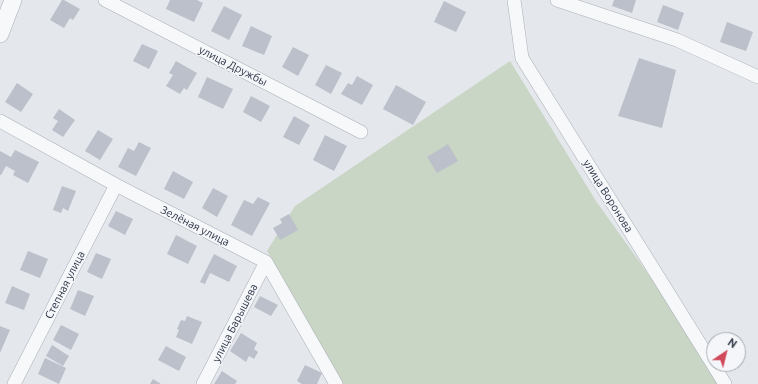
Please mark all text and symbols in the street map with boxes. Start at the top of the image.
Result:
street label: улица Дружбы [197,43,269,89]
street label: улица Воронова [580,157,636,235]
street label: Зелёная улица [158,203,232,249]
street label: Степная улица [42,249,88,321]
street label: улица Барышева [210,282,260,364]
north arrow [706,332,746,372]
text: N [726,336,739,350]

